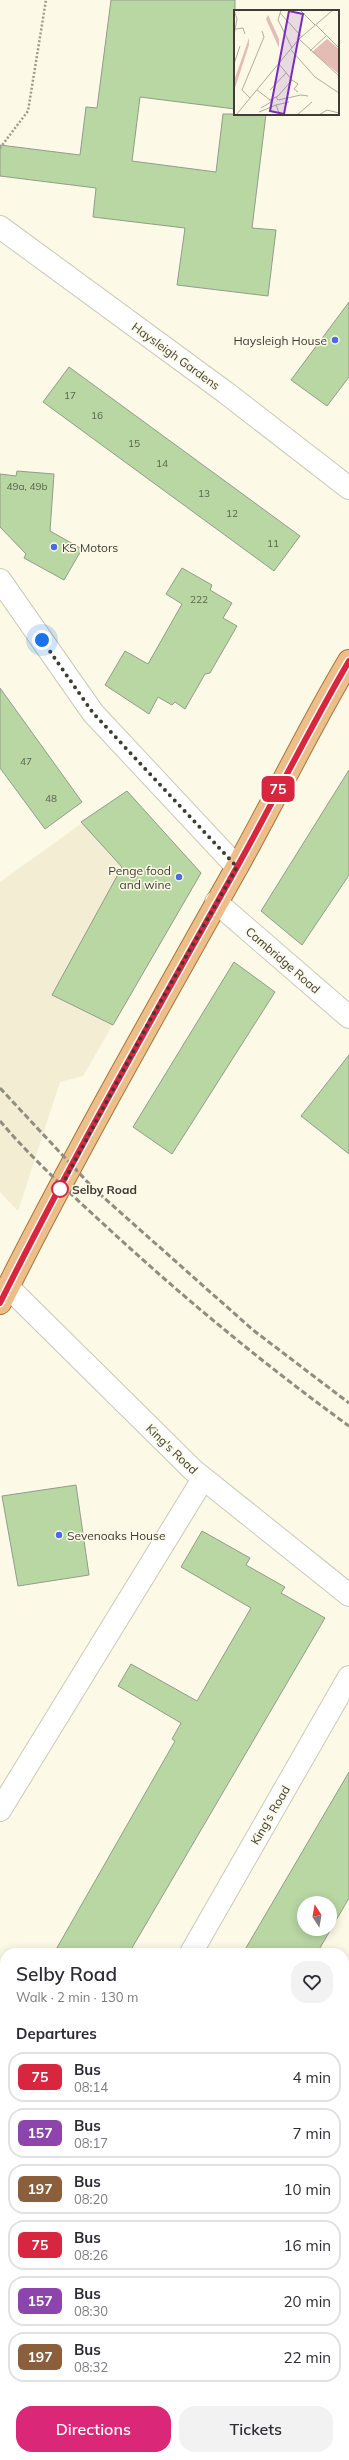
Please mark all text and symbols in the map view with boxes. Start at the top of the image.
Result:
inset map [234,10,339,115]
street label: Haysleigh Gardens [129,319,223,393]
place label: Haysleigh House [233,333,327,348]
marker: Haysleigh House [330,335,340,345]
house number: 17 [64,389,76,402]
house number: 16 [91,409,103,422]
house number: 15 [128,437,140,450]
house number: 14 [156,457,168,470]
house number: 49a, 49b [7,480,47,493]
house number: 13 [198,487,210,500]
house number: 12 [226,507,238,520]
house number: 11 [267,537,279,550]
place label: KS Motors [62,540,118,555]
marker: KS Motors [49,542,59,552]
house number: 222 [190,593,208,606]
your location [32,630,52,650]
house number: 47 [20,755,32,768]
line badge: 75 [260,776,296,802]
text: 75 [270,780,286,798]
house number: 48 [45,792,57,805]
place label: Penge food and wine [108,863,171,892]
marker: Penge food and wine [174,872,184,882]
street label: Cambridge Road [243,924,323,996]
marker: Selby Road [51,1180,69,1198]
place label: Selby Road [72,1182,137,1197]
street label: King's Road [143,1421,201,1477]
place label: Sevenoaks House [67,1528,165,1543]
marker: Sevenoaks House [54,1530,64,1540]
street label: King's Road [247,1783,293,1847]
north arrow [297,1896,337,1936]
map controls [297,1896,337,1936]
button: heart [291,1961,333,2003]
text: Selby Road [16,1962,117,1986]
text: Walk · 2 min · 130 m [16,1989,138,2005]
text: Departures [16,2024,97,2043]
text: Bus [74,2060,101,2079]
text: 75 [32,2068,48,2086]
text: 4 min [293,2068,331,2087]
text: 08:14 [74,2079,108,2095]
text: Bus [74,2116,101,2135]
text: 157 [27,2124,53,2142]
text: 7 min [293,2124,331,2143]
text: 08:17 [74,2135,108,2151]
text: Bus [74,2172,101,2191]
text: 197 [27,2180,53,2198]
text: 10 min [284,2180,331,2199]
text: 08:20 [74,2191,108,2207]
text: Bus [74,2228,101,2247]
text: 75 [32,2236,48,2254]
text: 16 min [284,2236,331,2255]
text: 08:26 [74,2247,108,2263]
text: Bus [74,2284,101,2303]
text: 157 [27,2292,53,2310]
text: 20 min [284,2292,331,2311]
text: 08:30 [74,2303,108,2319]
text: Bus [74,2340,101,2359]
text: 197 [27,2348,53,2366]
text: 22 min [284,2348,331,2367]
text: 08:32 [74,2359,108,2375]
button: Directions [16,2406,171,2452]
button: Tickets [179,2406,333,2452]

